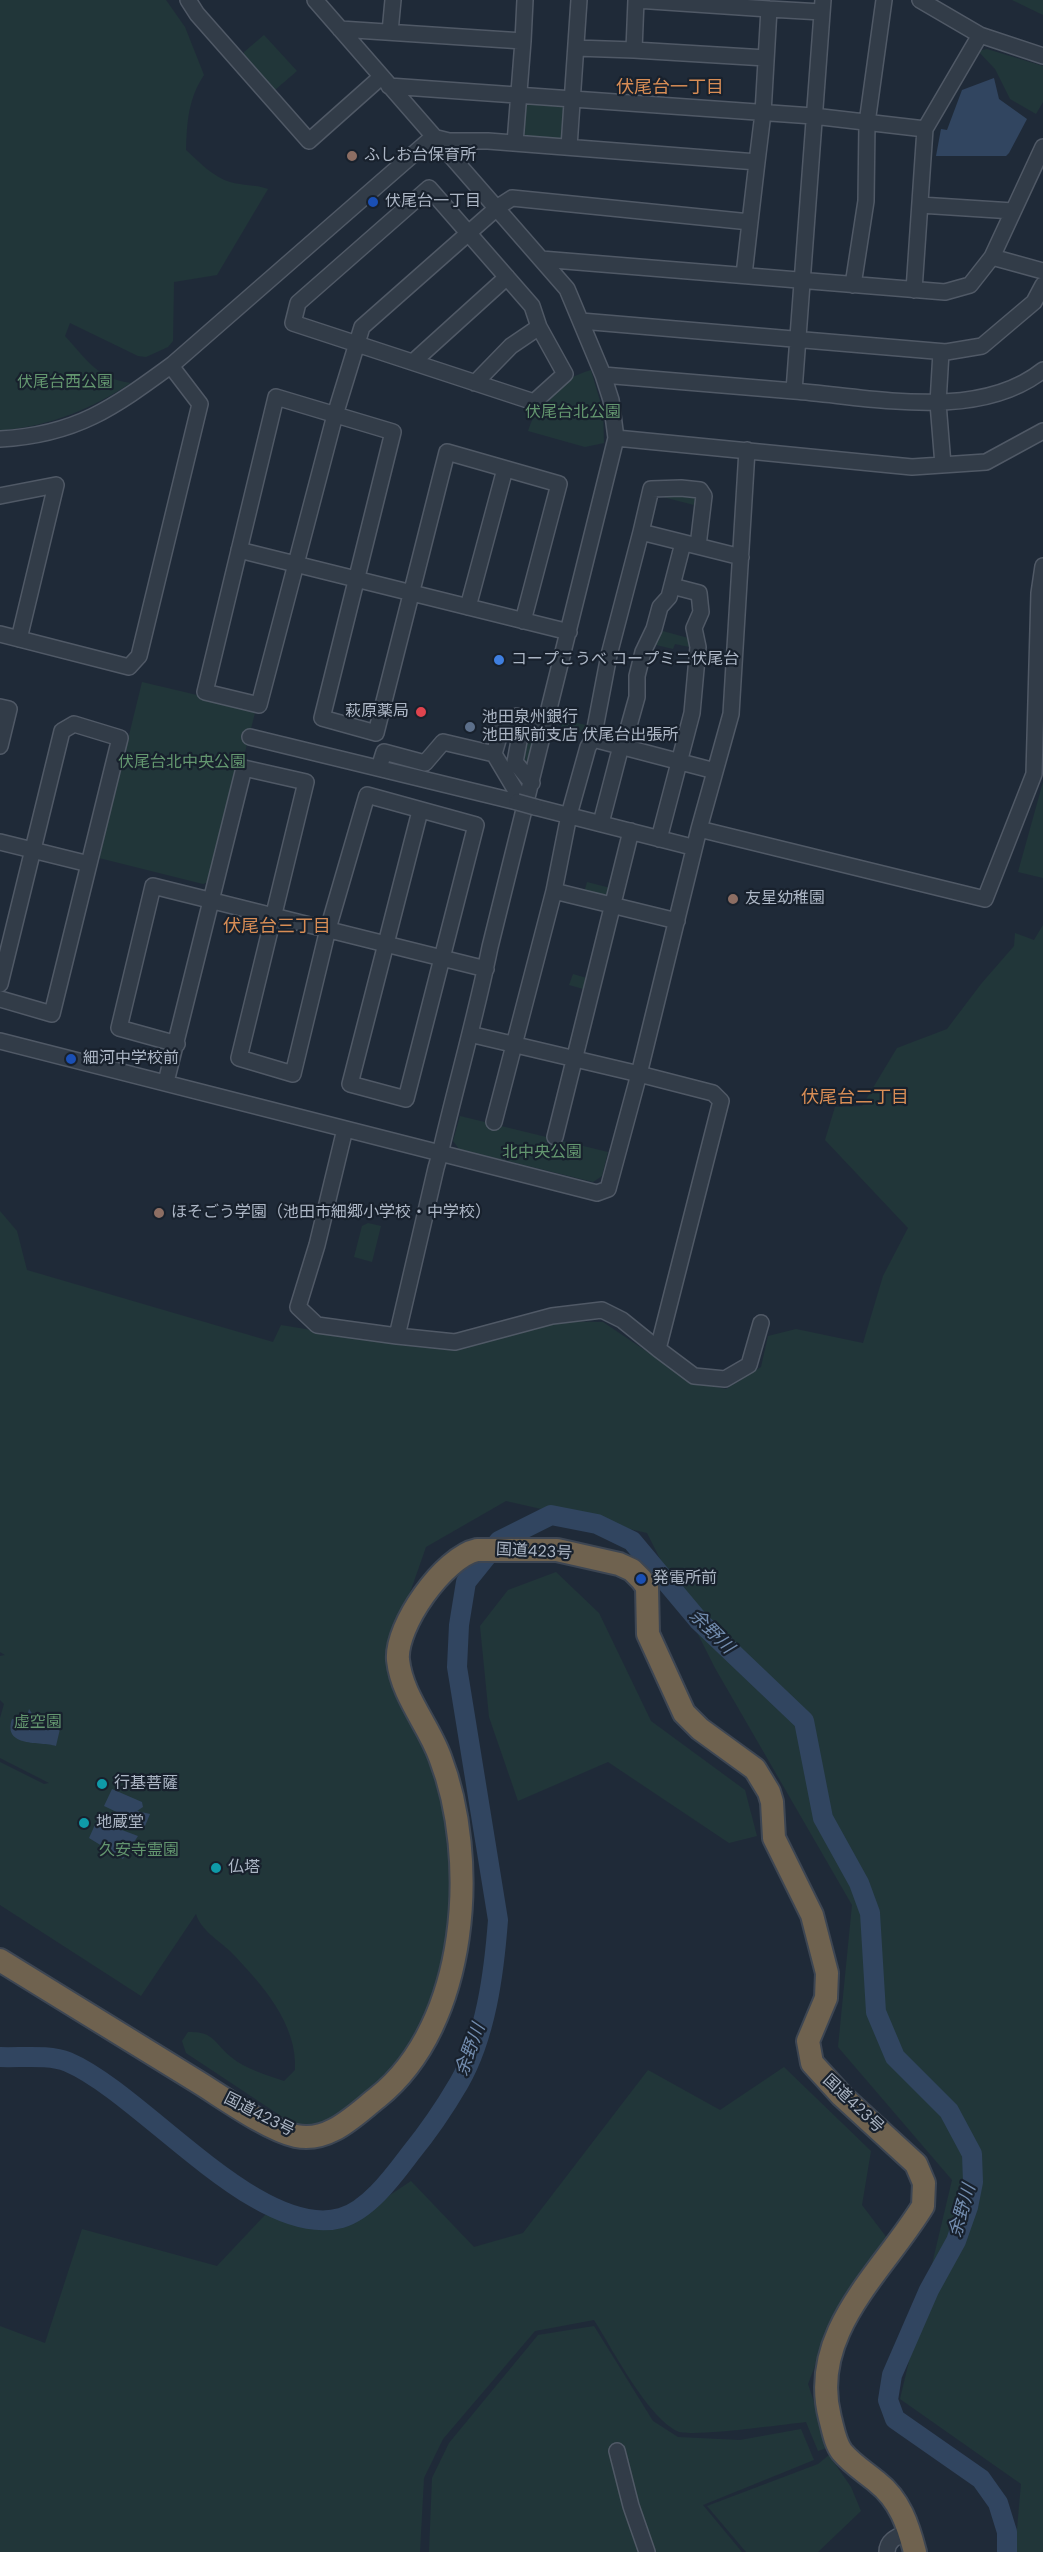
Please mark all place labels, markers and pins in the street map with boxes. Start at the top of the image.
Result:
place label: ふしお台保育所 [364,146,476,166]
marker: ふしお台保育所 [345,149,359,163]
place label: 伏尾台一丁目 [385,192,481,212]
marker: 伏尾台一丁目 [366,195,380,209]
place label: コープこうべ コープミニ伏尾台 [511,650,739,670]
marker: コープこうべ コープミニ伏尾台 [492,653,506,667]
place label: 萩原薬局 [345,702,409,722]
marker: 萩原薬局 [414,705,428,719]
place label: 池田泉州銀行 池田駅前支店 伏尾台出張所 [482,708,678,746]
marker: 池田泉州銀行 池田駅前支店 伏尾台出張所 [463,720,477,734]
place label: 友星幼稚園 [745,889,825,909]
marker: 友星幼稚園 [726,892,740,906]
place label: 細河中学校前 [83,1049,179,1069]
marker: 細河中学校前 [64,1052,78,1066]
place label: ほそごう学園（池田市細郷小学校・中学校） [171,1203,491,1223]
marker: ほそごう学園（池田市細郷小学校・中学校） [152,1206,166,1220]
place label: 発電所前 [653,1569,717,1589]
marker: 発電所前 [634,1572,648,1586]
place label: 行基菩薩 [114,1774,178,1794]
marker: 行基菩薩 [95,1777,109,1791]
place label: 地蔵堂 [96,1813,144,1833]
marker: 地蔵堂 [77,1816,91,1830]
place label: 仏塔 [228,1858,260,1878]
marker: 仏塔 [209,1861,223,1875]

